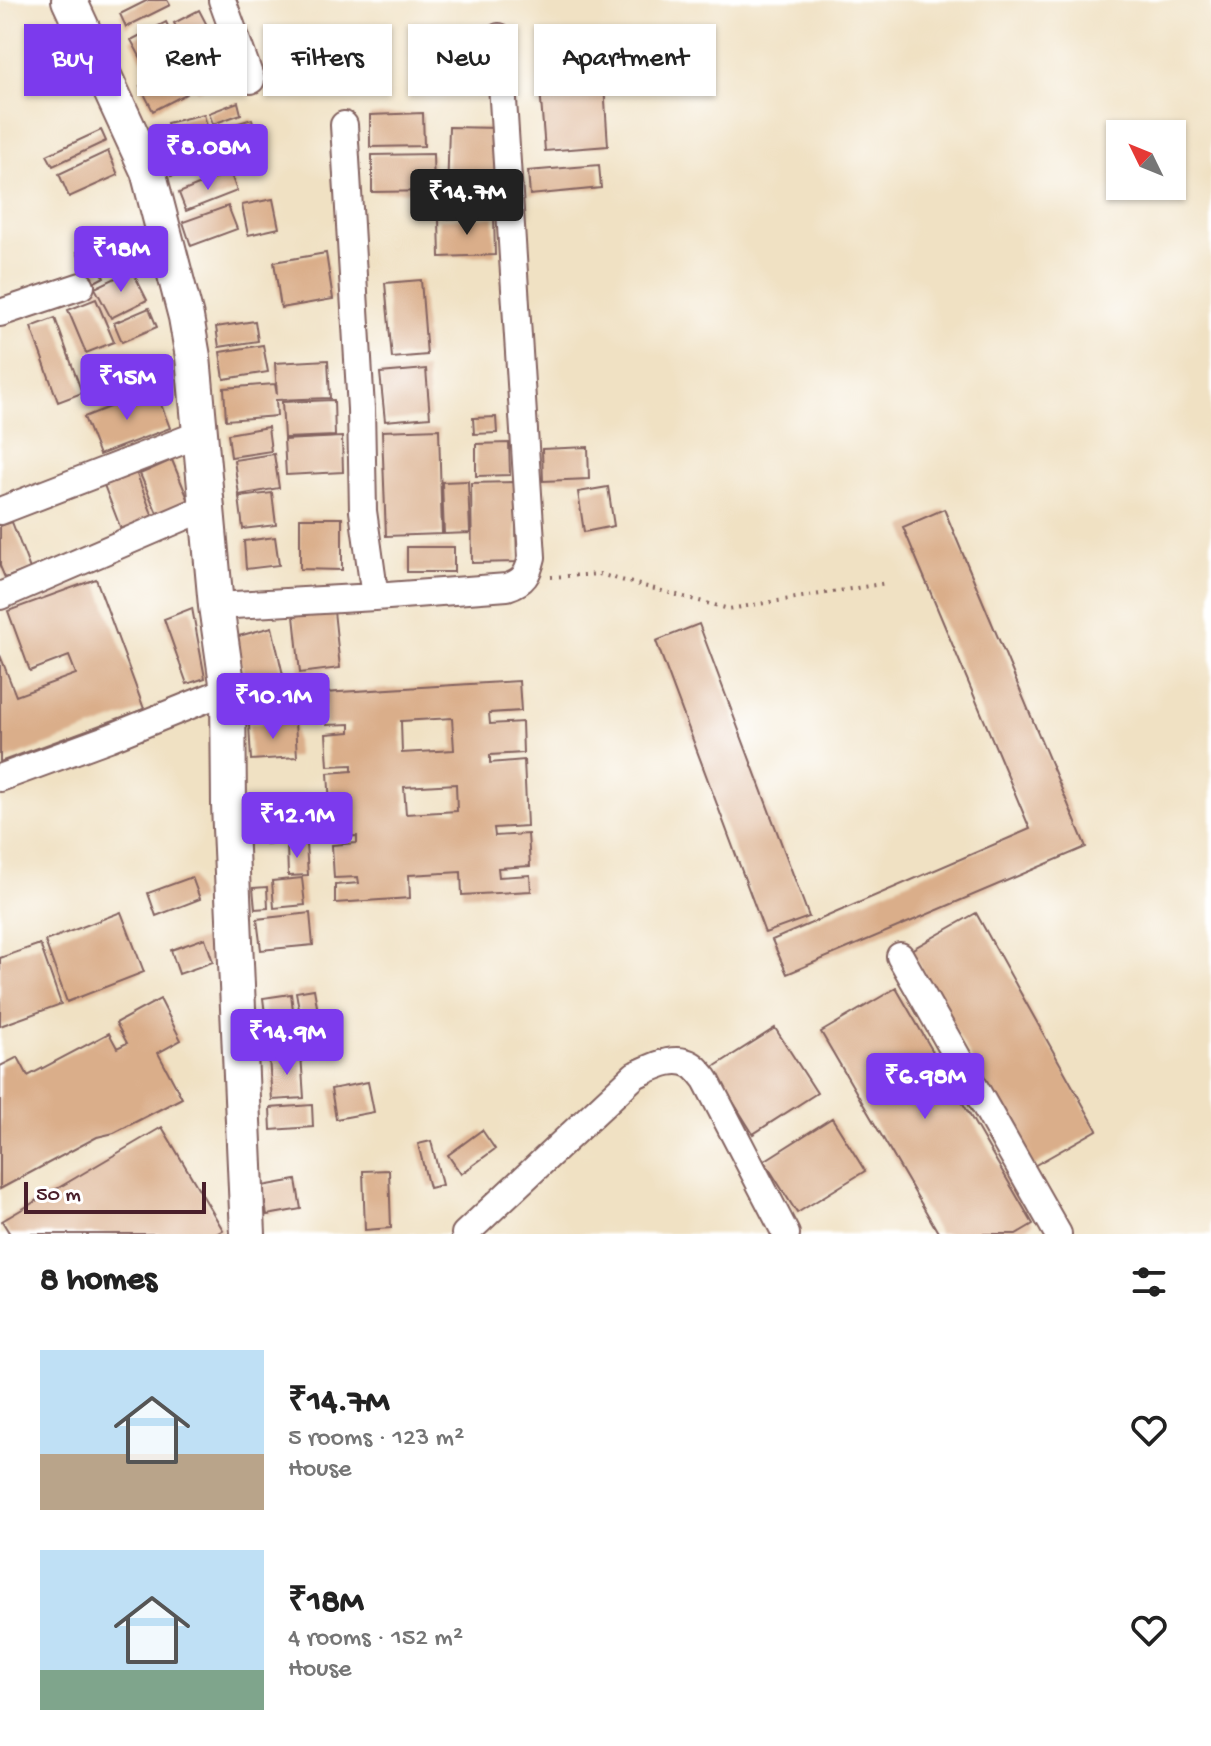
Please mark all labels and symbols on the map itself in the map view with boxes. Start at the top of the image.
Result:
north arrow [1106,120,1186,200]
pin: ₹8.08M [143,124,273,192]
pin: ₹14.7M [402,169,532,237]
pin: ₹18M [74,226,168,294]
pin: ₹15M [80,354,174,422]
pin: ₹10.1M [208,673,338,741]
pin: ₹12.1M [232,792,362,860]
pin: ₹14.9M [222,1009,352,1077]
pin: ₹6.98M [860,1053,990,1121]
scale bar [24,1178,206,1214]

